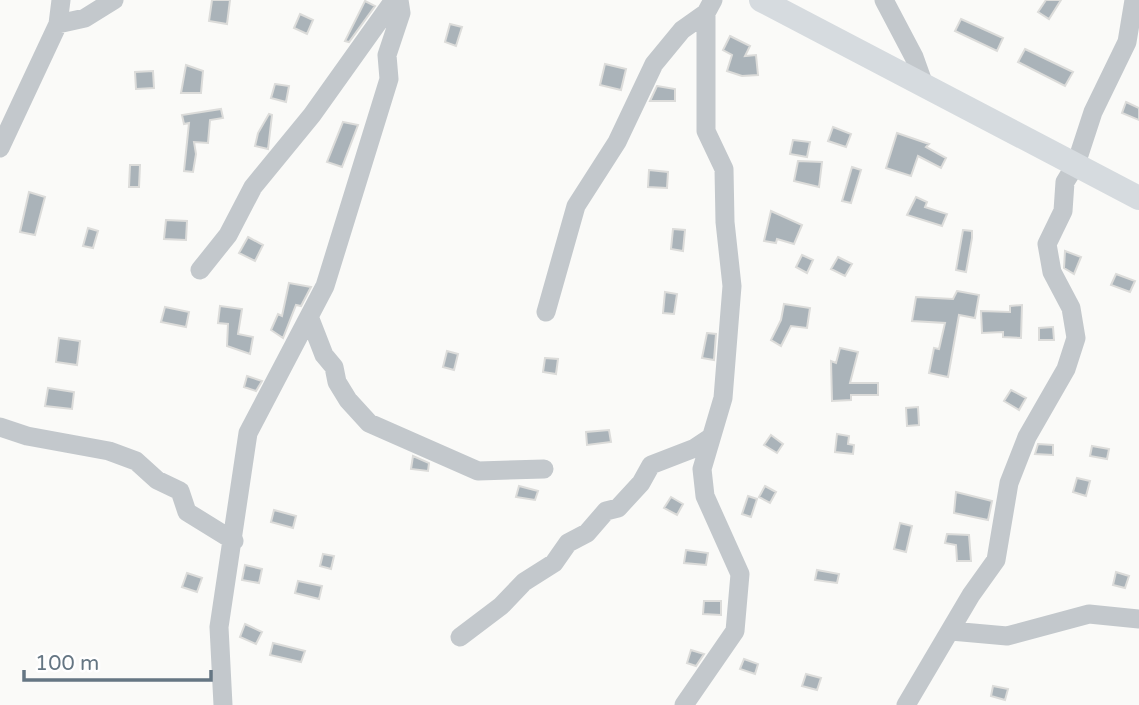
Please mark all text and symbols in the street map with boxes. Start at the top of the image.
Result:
scale bar [24,638,212,682]
text: 100 m [35,651,99,676]

